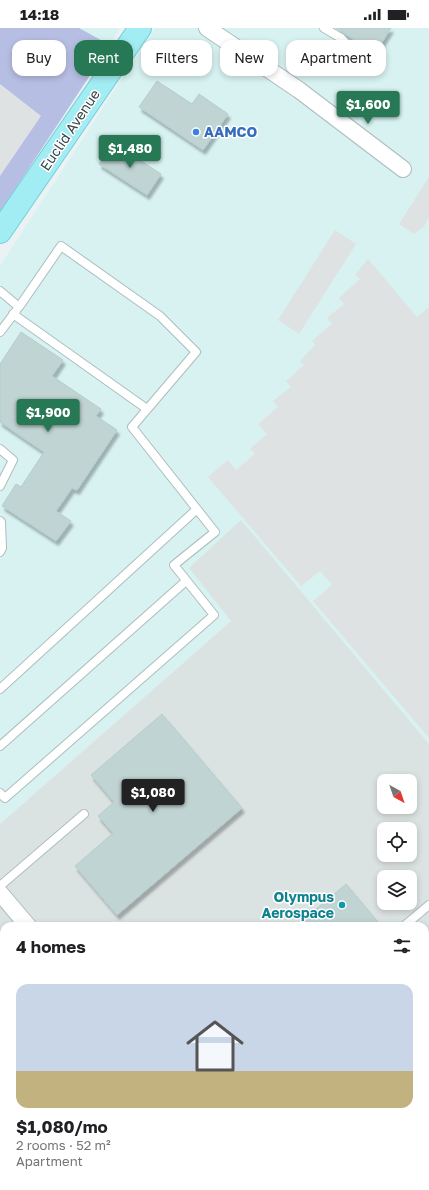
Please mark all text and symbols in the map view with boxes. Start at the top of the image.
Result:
text: 14:18 [20,5,59,23]
chip: Buy [12,40,66,76]
chip: Rent [74,40,133,76]
chip: Filters [141,40,212,76]
chip: New [220,40,278,76]
chip: Apartment [286,40,386,76]
street label: Euclid Avenue [36,86,103,174]
pin: $1,600 [335,91,401,125]
text: $1,600 [346,96,390,112]
place label: AAMCO [204,123,258,140]
marker: AAMCO [191,127,201,137]
pin: $1,480 [97,135,163,169]
text: $1,480 [108,140,152,156]
pin: $1,900 [15,399,81,433]
text: $1,900 [26,404,70,420]
north arrow [377,774,417,814]
map controls [377,774,417,910]
pin: $1,080 [120,779,186,813]
text: $1,080 [131,784,175,800]
button: locate [377,822,417,862]
button: layers [377,870,417,910]
place label: Olympus Aerospace [261,888,334,921]
marker: Olympus Aerospace [337,900,347,910]
icon: filters [391,935,413,957]
text: 4 homes [16,936,86,957]
icon: home [179,1010,251,1082]
text: $1,080/mo [16,1116,108,1137]
text: 2 rooms · 52 m² [16,1137,111,1153]
text: Apartment [16,1153,83,1169]

